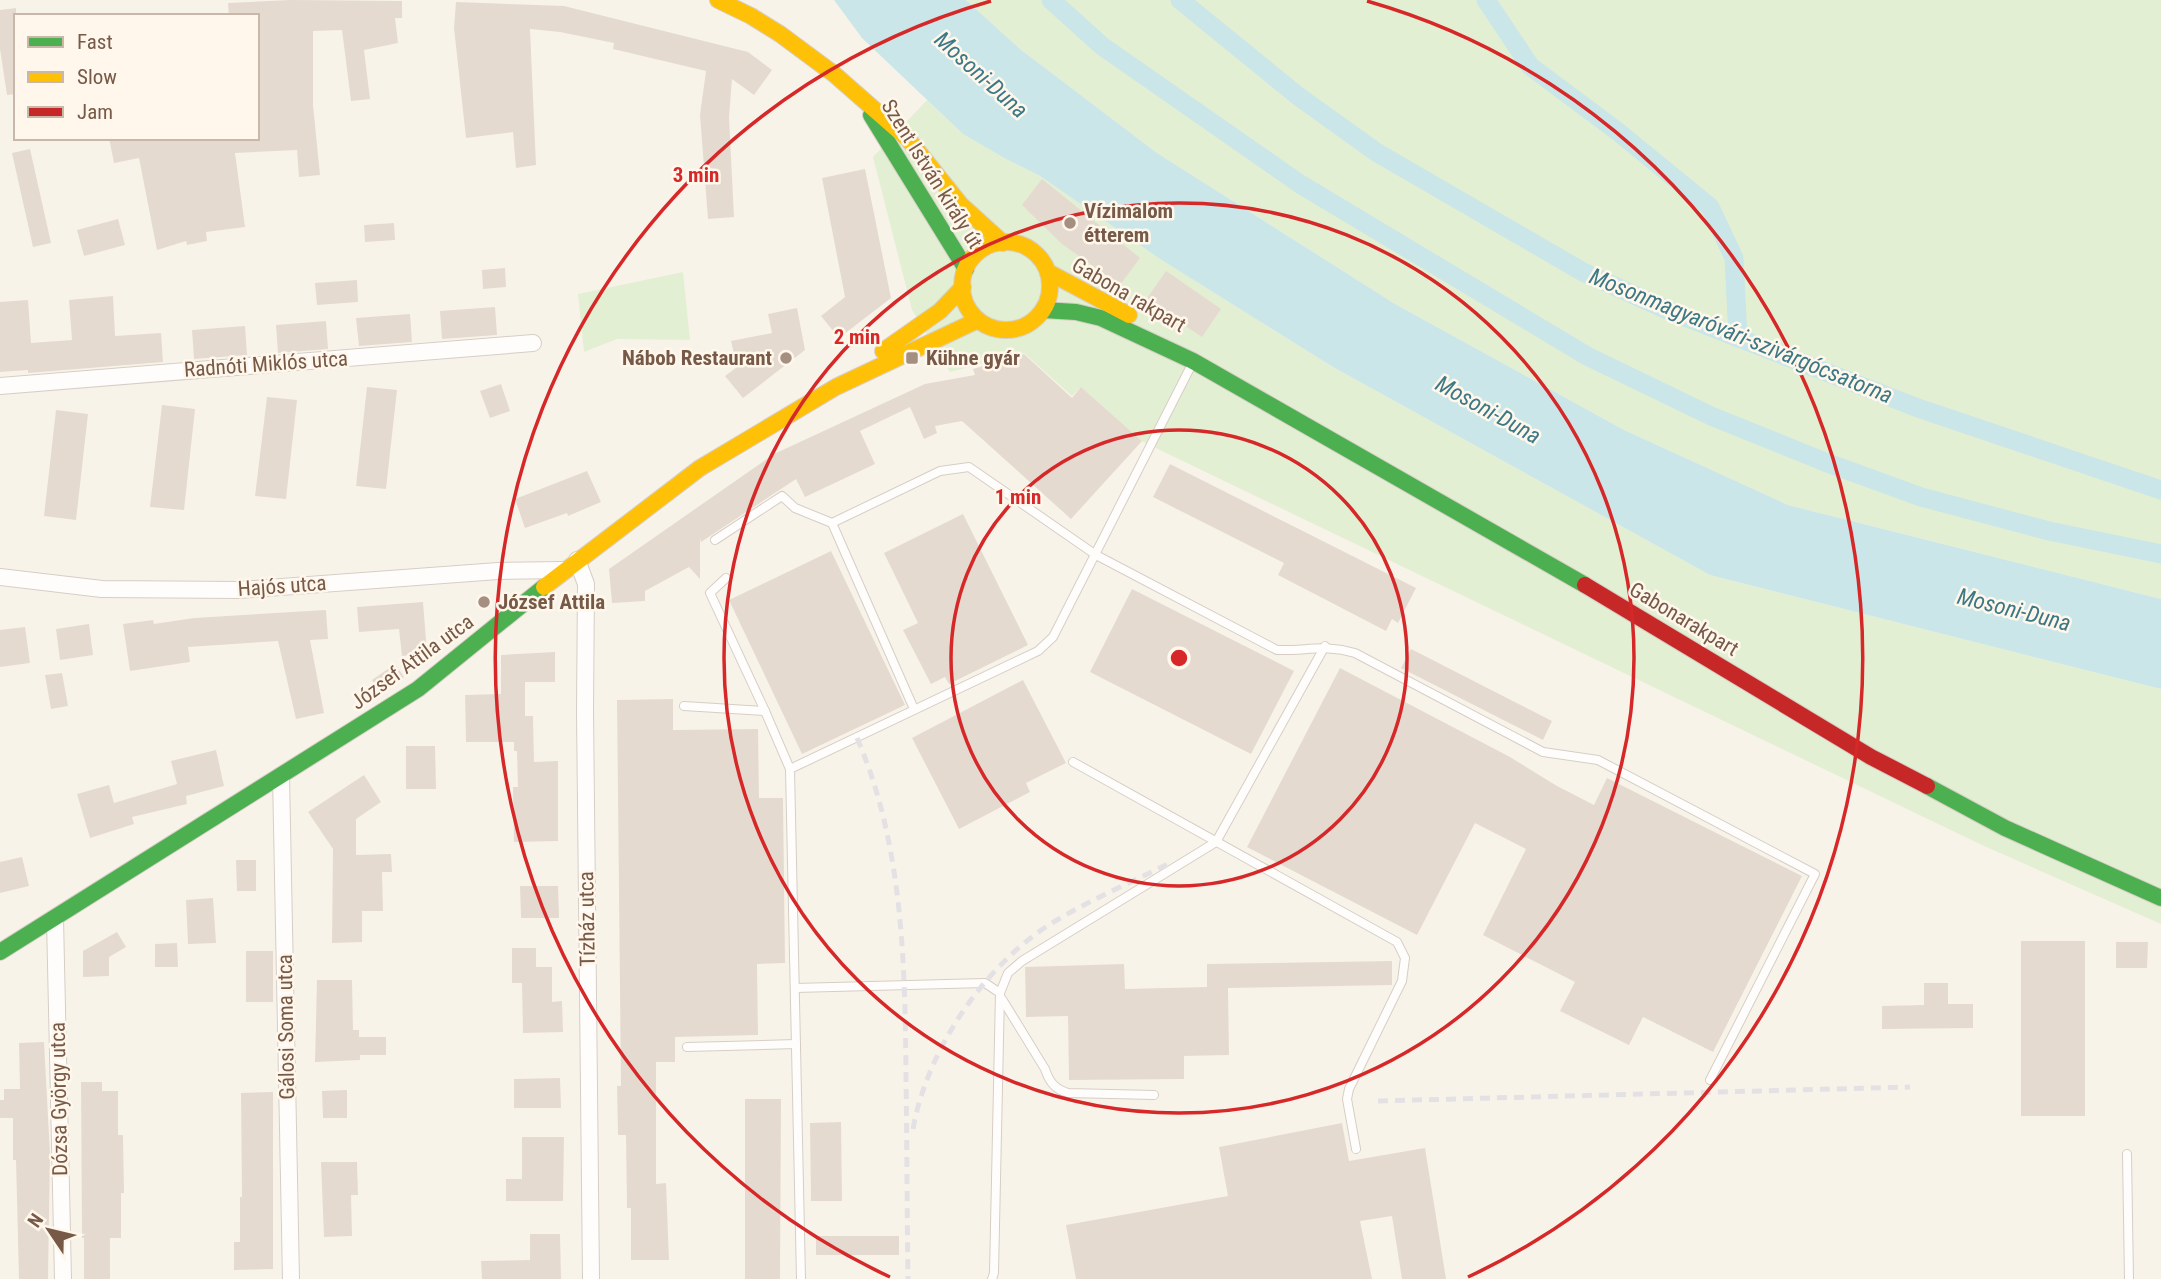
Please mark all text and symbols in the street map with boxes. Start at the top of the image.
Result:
legend [14,14,259,140]
water label: Mosoni-Duna [929,26,1033,124]
text: Fast [77,30,113,54]
text: Slow [77,65,117,89]
street label: Szent István király út [877,95,987,253]
text: Jam [77,100,113,124]
text: 3 min [673,163,719,187]
place label: Vízimalom étterem [1084,199,1173,247]
marker: Vízimalom étterem [1062,215,1078,231]
street label: Gabona rakpart [1068,253,1190,337]
water label: Mosonmagyaróvári-szivárgócsatorna [1585,263,1897,409]
text: 2 min [834,325,880,349]
street label: Radnóti Miklós utca [183,346,349,382]
place label: Nábob Restaurant [622,346,772,370]
place label: Kühne gyár [926,346,1020,370]
marker: Nábob Restaurant [778,350,794,366]
marker: Kühne gyár [904,350,920,366]
water label: Mosoni-Duna [1431,370,1545,450]
text: 1 min [995,485,1041,509]
street label: Hajós utca [237,571,327,601]
street label: Gabonarakpart [1625,577,1743,661]
water label: Mosoni-Duna [1955,583,2073,637]
place label: József Attila [498,590,605,614]
marker: József Attila [476,594,492,610]
street label: József Attila utca [346,609,478,715]
centre of rings [1167,646,1191,670]
street label: Tízház utca [574,871,600,967]
street label: Gálosi Soma utca [273,954,299,1100]
street label: Dózsa György utca [46,1022,72,1176]
north arrow [14,1195,84,1265]
text: N [23,1209,48,1232]

